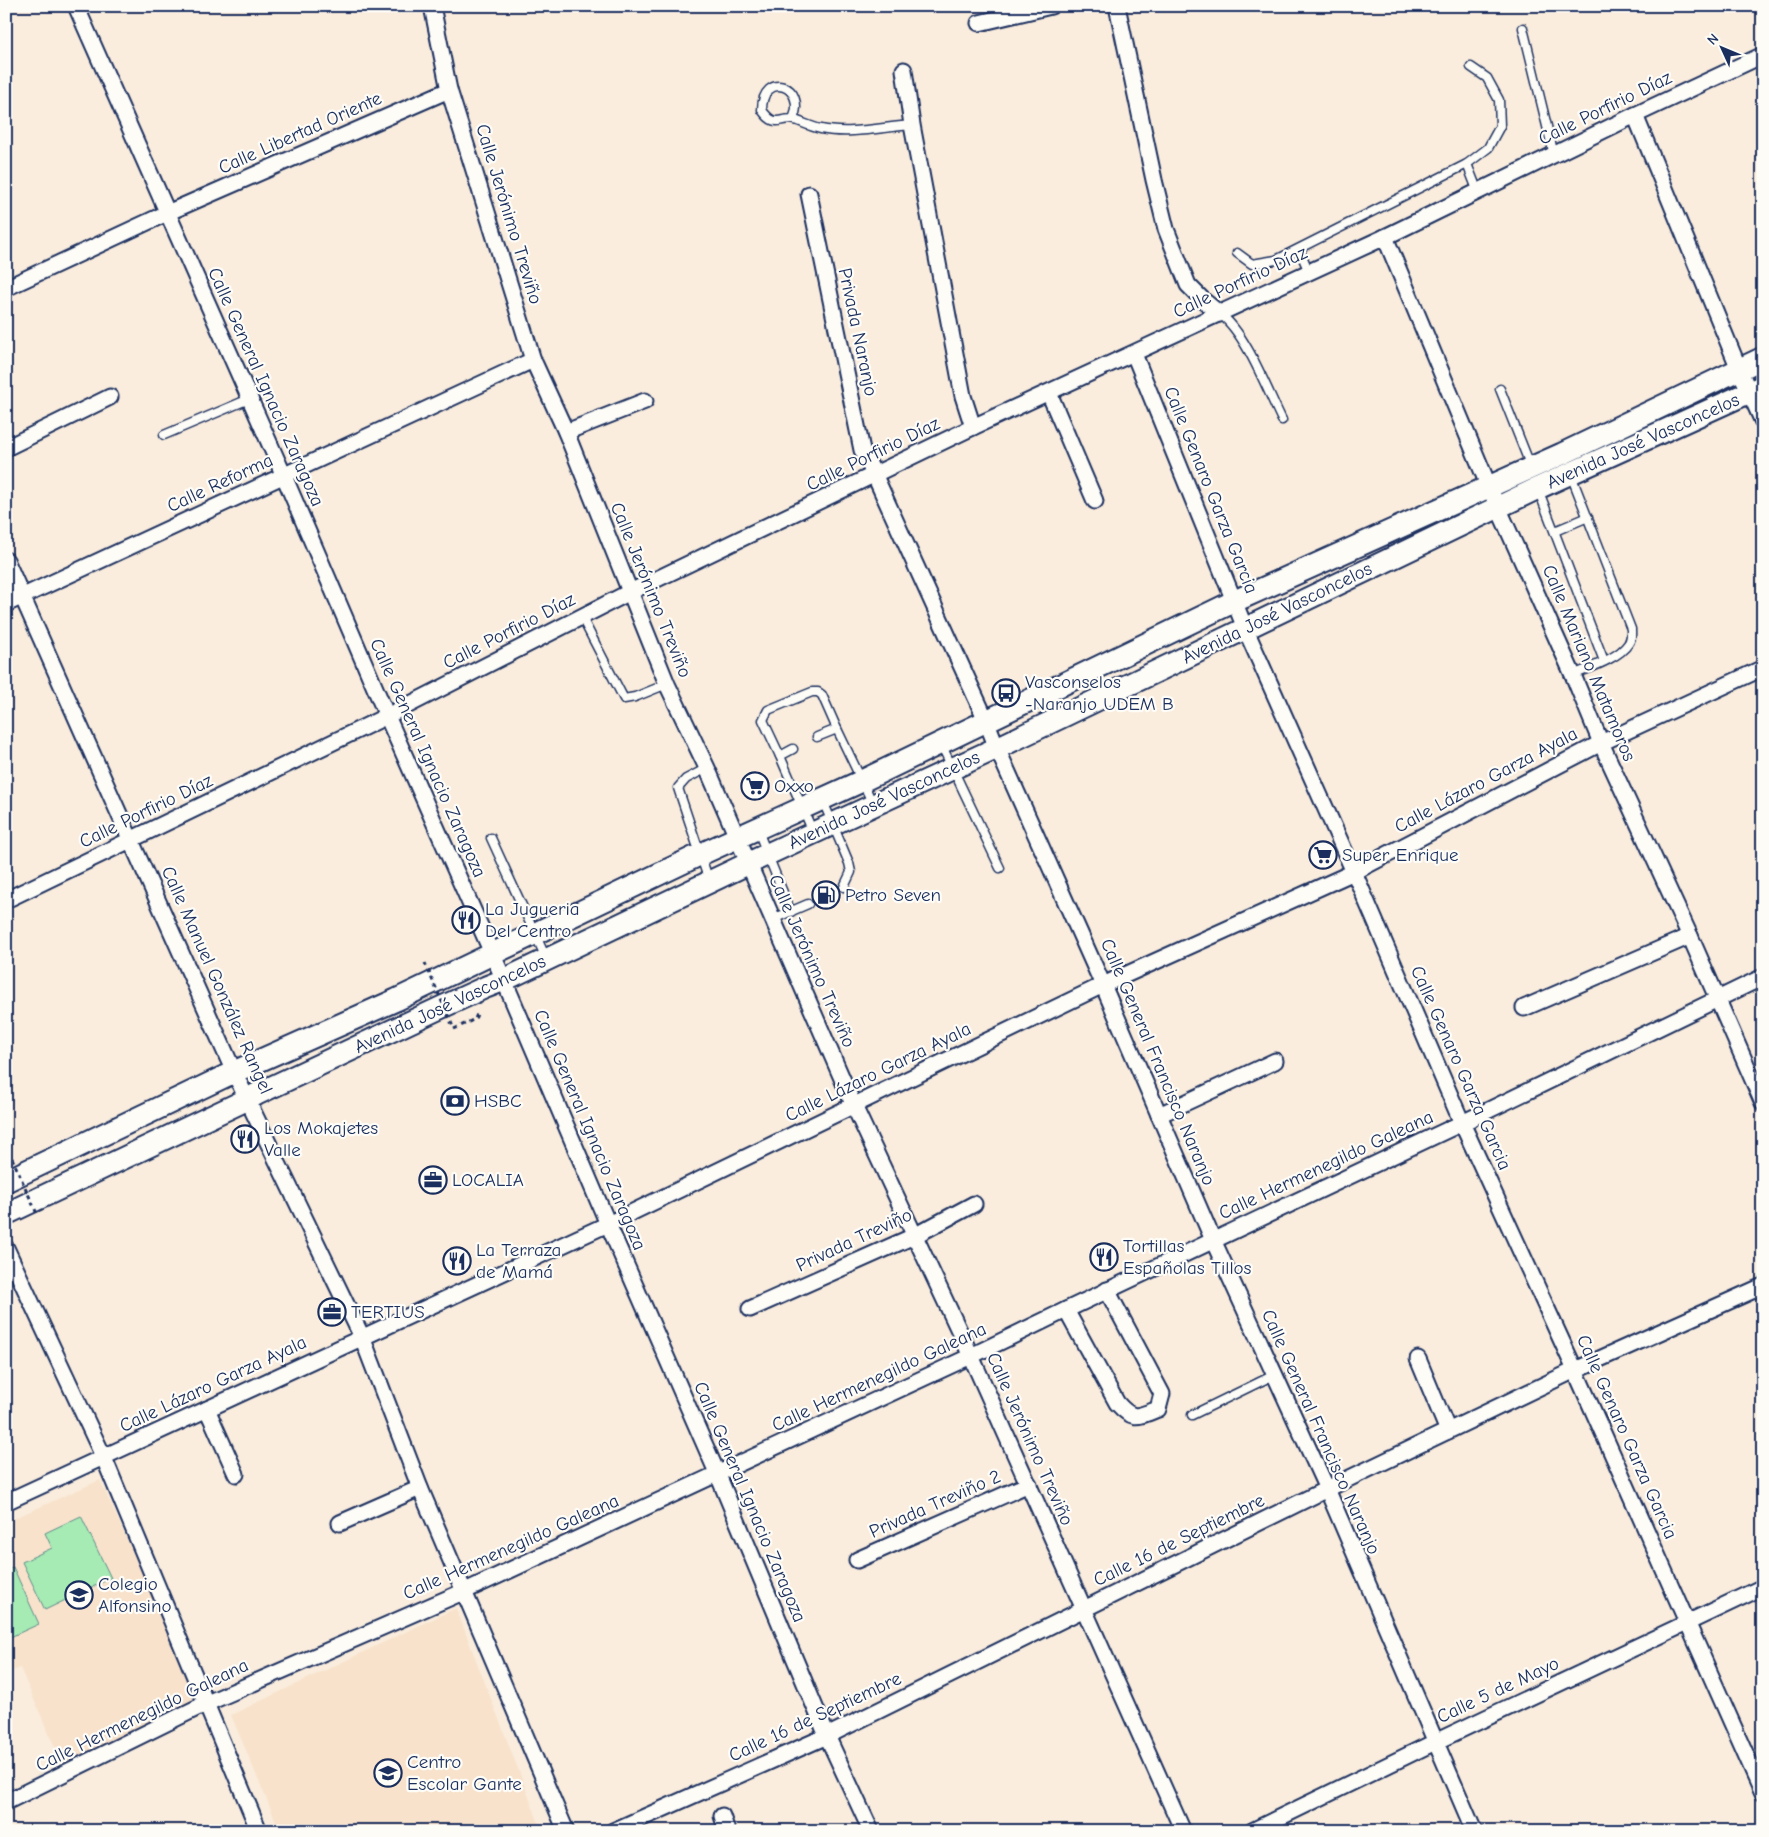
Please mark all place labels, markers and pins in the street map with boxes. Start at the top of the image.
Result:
place label: Vasconselos -Naranjo UDEM B [1025,671,1174,715]
bus stop icon: Vasconselos -Naranjo UDEM B [991,678,1021,708]
supermarket icon: Oxxo [740,771,770,801]
place label: Oxxo [774,775,814,797]
supermarket icon: Super Enrique [1308,840,1338,870]
place label: Super Enrique [1342,844,1459,866]
fuel station icon: Petro Seven [811,880,841,910]
place label: Petro Seven [845,884,941,906]
place label: La Jugueria Del Centro [485,898,580,942]
restaurant icon: La Jugueria Del Centro [451,905,481,935]
bank icon: HSBC [440,1086,470,1116]
place label: HSBC [474,1090,522,1112]
place label: Los Mokajetes Valle [264,1117,378,1161]
restaurant icon: Los Mokajetes Valle [230,1124,260,1154]
office icon: LOCALIA [418,1165,448,1195]
place label: LOCALIA [452,1169,524,1191]
place label: Tortillas Españolas Tillos [1123,1235,1251,1279]
place label: La Terraza de Mamá [476,1239,561,1283]
restaurant icon: Tortillas Españolas Tillos [1089,1242,1119,1272]
restaurant icon: La Terraza de Mamá [442,1246,472,1276]
office icon: TERTIUS [317,1297,347,1327]
place label: TERTIUS [351,1301,425,1323]
place label: Colegio Alfonsino [98,1573,172,1617]
school or university icon: Colegio Alfonsino [64,1580,94,1610]
place label: Centro Escolar Gante [407,1751,522,1795]
school or university icon: Centro Escolar Gante [373,1758,403,1788]

